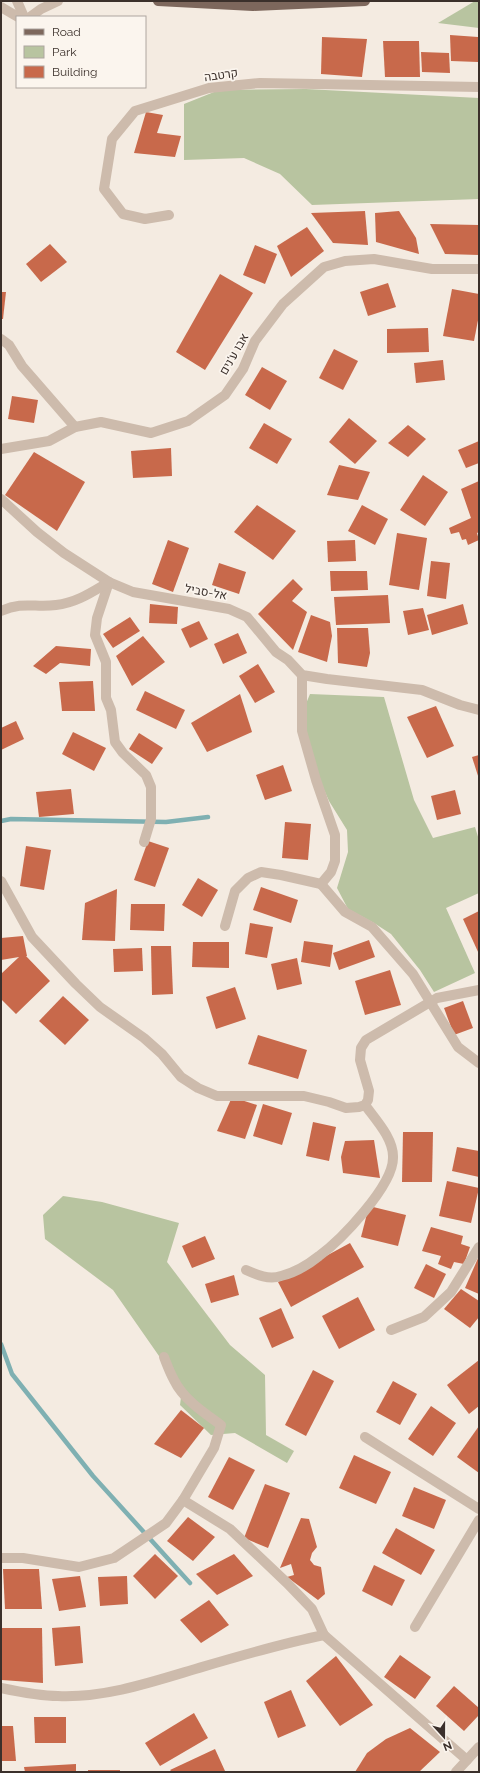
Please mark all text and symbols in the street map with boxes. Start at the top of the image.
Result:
legend [16,16,146,88]
text: Road [52,25,81,39]
text: Park [52,45,77,59]
text: Building [52,65,98,79]
street label: קרטבה [203,66,239,84]
street label: אבו ע'נים [217,331,252,377]
street label: אל-סביל [184,581,229,603]
north arrow [424,1717,464,1757]
text: N [441,1738,454,1753]

